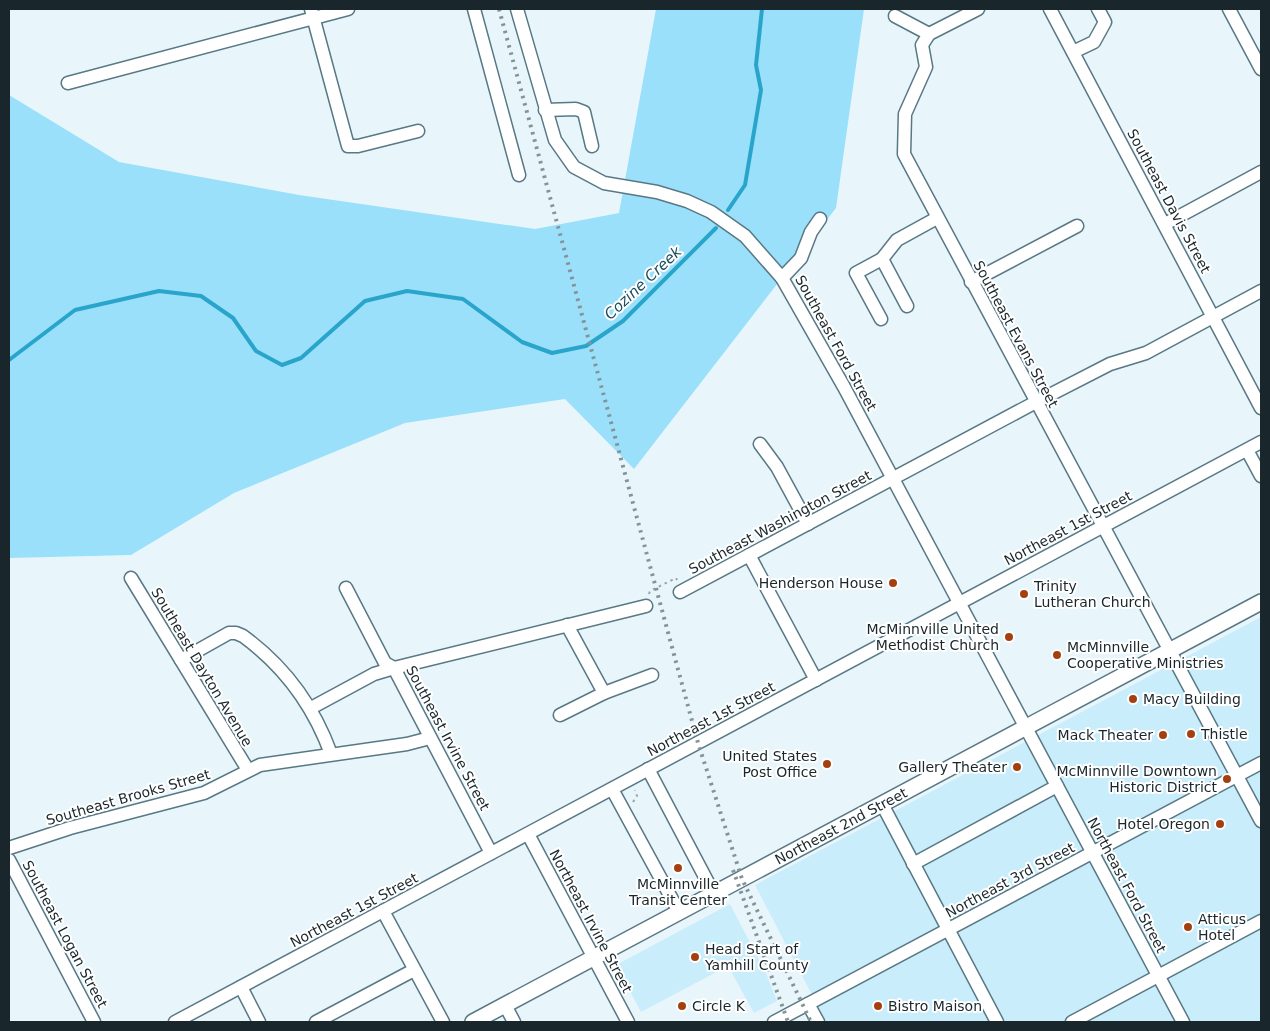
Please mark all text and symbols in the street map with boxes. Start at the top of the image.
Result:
street label: Southeast Davis Street [1124,126,1214,276]
water label: Cozine Creek [601,242,686,323]
street label: Southeast Evans Street [970,258,1062,411]
street label: Southeast Ford Street [792,272,880,414]
street label: Southeast Washington Street [686,467,874,577]
street label: Northeast 1st Street [1001,487,1135,568]
place label: Henderson House [759,575,883,591]
marker: Henderson House [887,577,899,589]
place label: Trinity Lutheran Church [1033,578,1151,610]
street label: Southeast Dayton Avenue [148,585,256,749]
marker: Trinity Lutheran Church [1018,588,1030,600]
place label: McMinnville United Methodist Church [866,621,999,653]
marker: McMinnville United Methodist Church [1003,631,1015,643]
place label: McMinnville Cooperative Ministries [1067,639,1224,671]
marker: McMinnville Cooperative Ministries [1051,649,1063,661]
street label: Southeast Irvine Street [403,663,493,814]
street label: Northeast 1st Street [644,678,778,759]
place label: Macy Building [1143,691,1241,707]
marker: Macy Building [1127,693,1139,705]
place label: Thistle [1200,726,1248,742]
place label: Mack Theater [1058,727,1153,743]
marker: Thistle [1185,728,1197,740]
marker: Mack Theater [1157,729,1169,741]
place label: United States Post Office [722,748,817,780]
marker: United States Post Office [821,758,833,770]
place label: Gallery Theater [898,759,1007,775]
marker: Gallery Theater [1011,761,1023,773]
place label: McMinnville Downtown Historic District [1056,763,1218,795]
street label: Southeast Brooks Street [44,766,212,828]
marker: McMinnville Downtown Historic District [1221,773,1233,785]
street label: Northeast 2nd Street [772,784,910,868]
street label: Northeast Ford Street [1084,815,1170,956]
place label: Hotel Oregon [1117,816,1210,832]
marker: Hotel Oregon [1214,818,1226,830]
street label: Northeast 3rd Street [943,839,1078,921]
street label: Northeast Irvine Street [546,847,636,996]
street label: Southeast Logan Street [19,858,111,1011]
marker: McMinnville Transit Center [672,862,684,874]
street label: Northeast 1st Street [287,869,421,950]
place label: McMinnville Transit Center [628,876,727,908]
place label: Atticus Hotel [1198,911,1246,943]
marker: Atticus Hotel [1182,921,1194,933]
place label: Head Start of Yamhill County [704,941,809,973]
marker: Head Start of Yamhill County [689,951,701,963]
place label: Circle K [692,998,746,1014]
place label: Bistro Maison [888,998,982,1014]
marker: Circle K [676,1000,688,1012]
marker: Bistro Maison [872,1000,884,1012]

